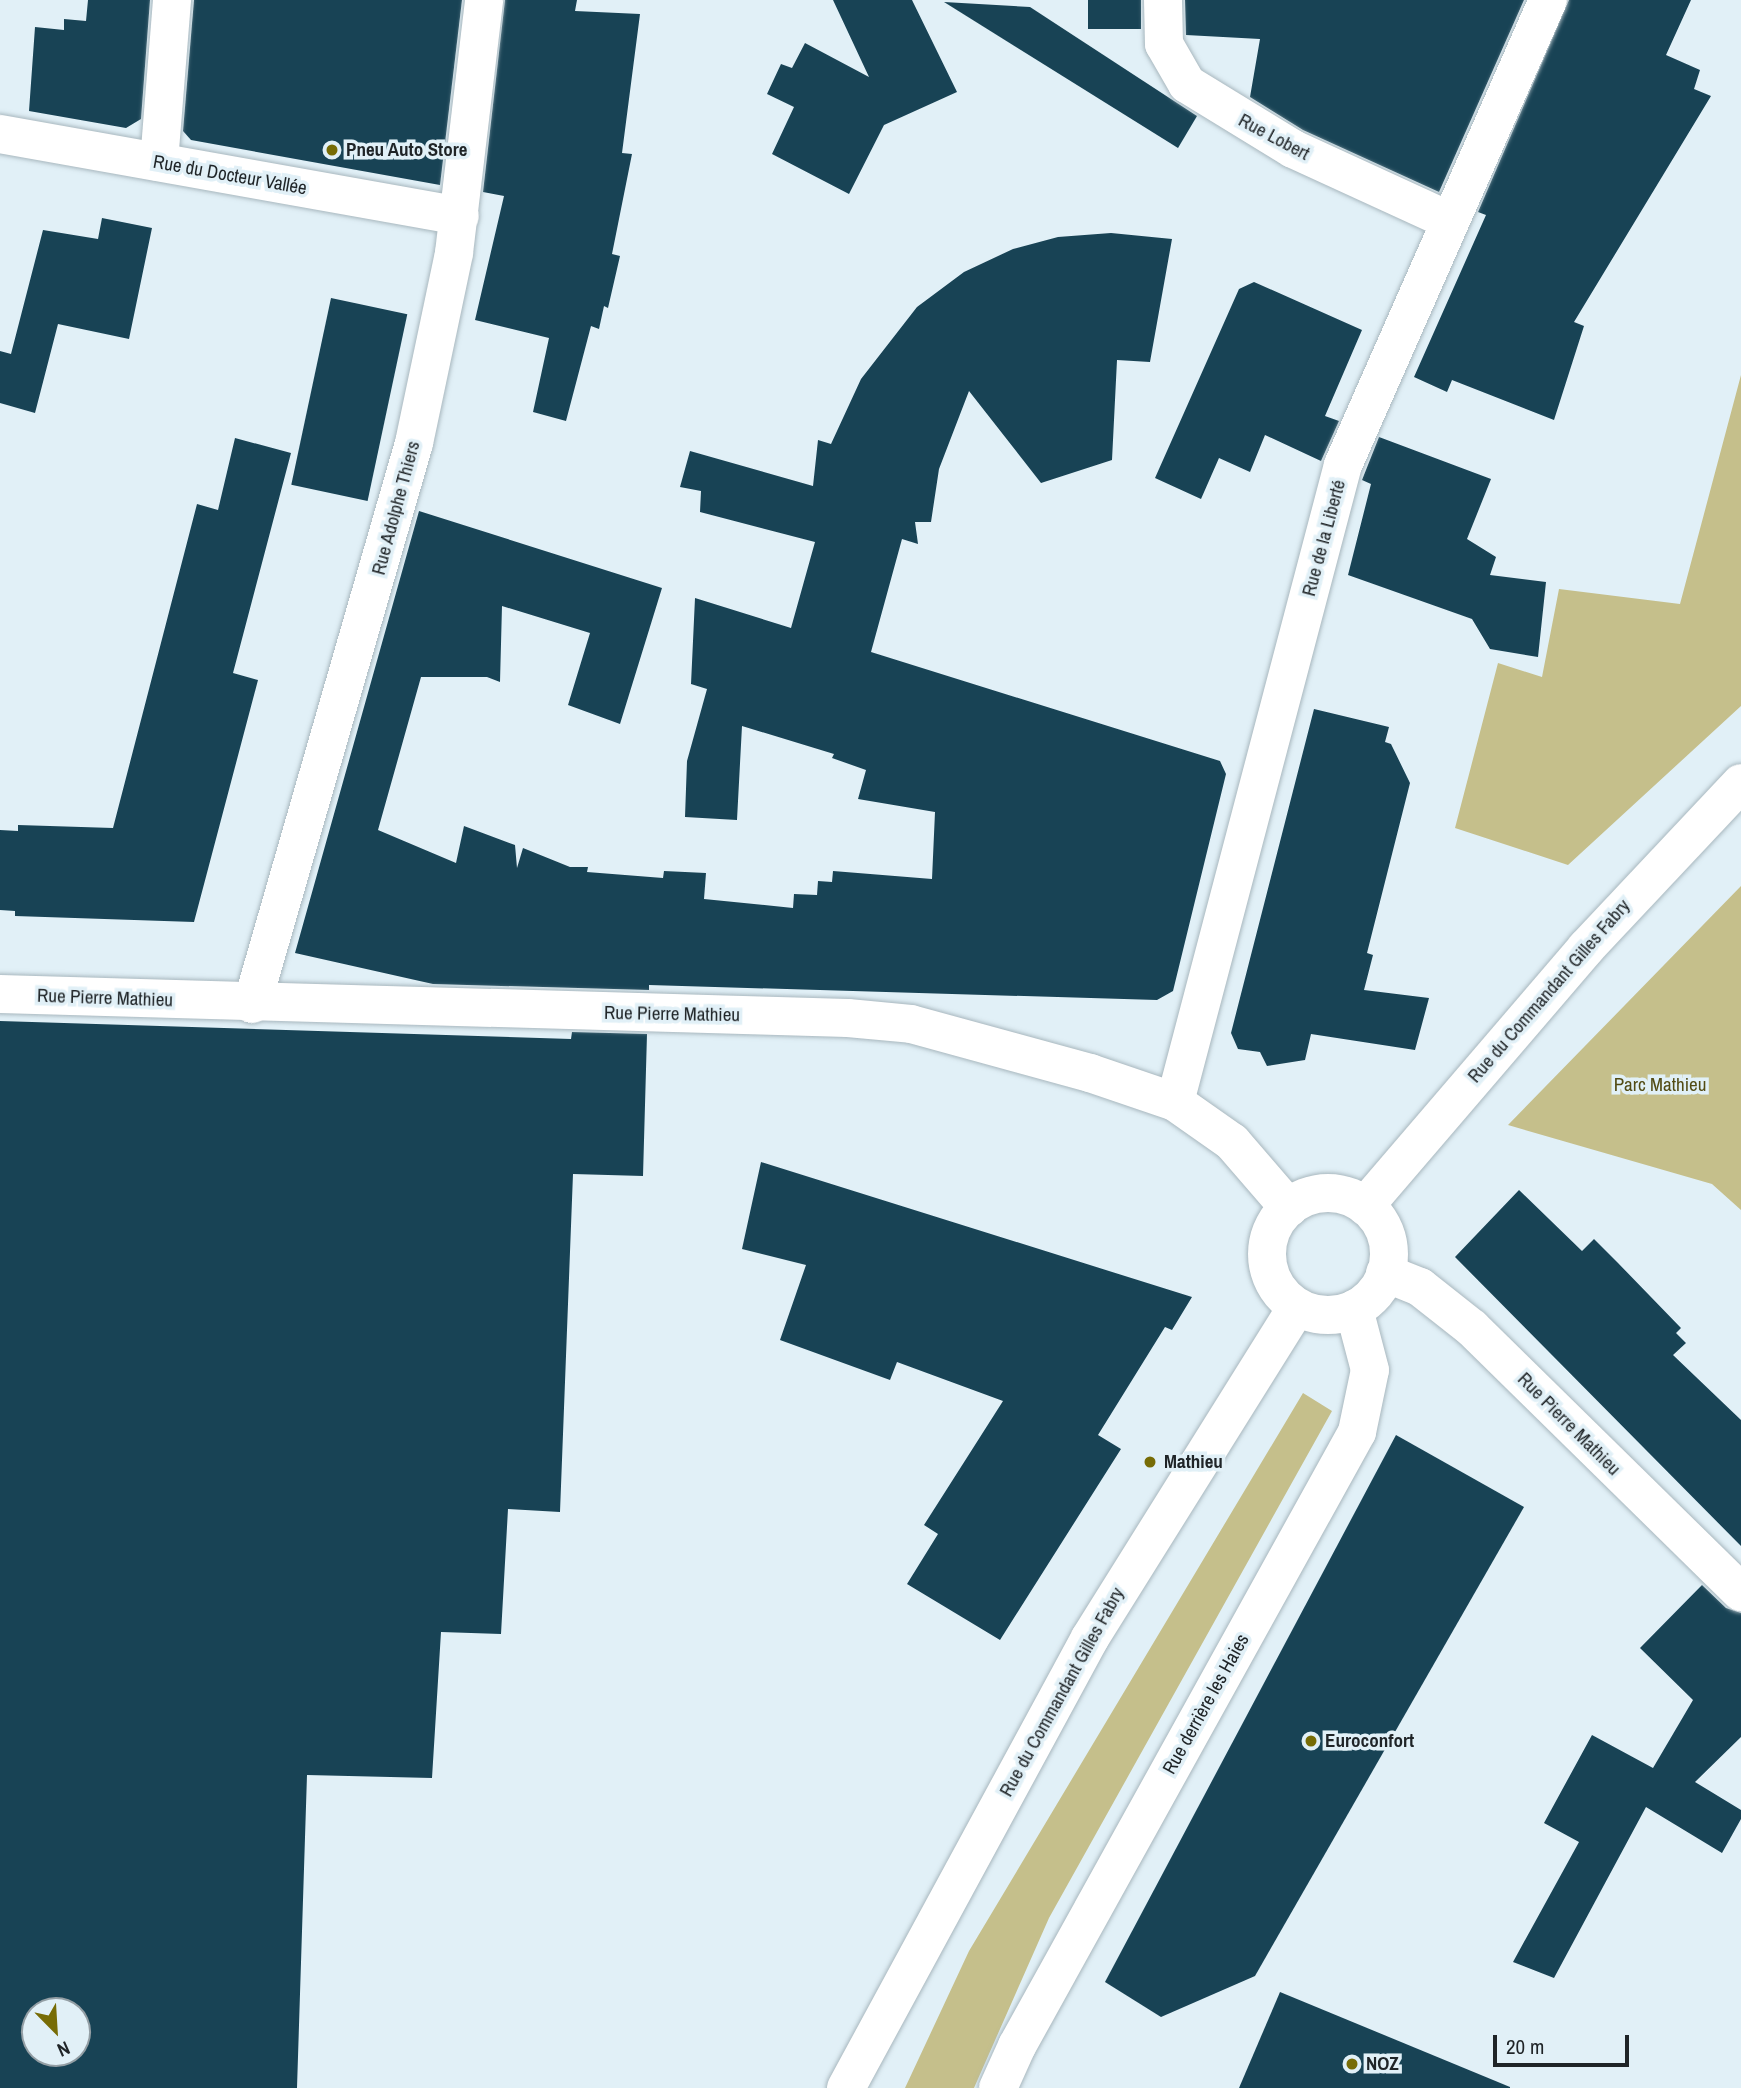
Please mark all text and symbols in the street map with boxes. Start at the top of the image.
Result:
street label: Rue Lobert [1235,109,1313,165]
place label: Pneu Auto Store [346,139,468,161]
marker: Pneu Auto Store [324,142,340,158]
street label: Rue du Docteur Vallée [151,150,309,200]
street label: Rue Adolphe Thiers [367,438,425,578]
street label: Rue de la Liberté [1298,477,1350,599]
street label: Rue du Commandant Gilles Fabry [1463,895,1635,1087]
street label: Rue Pierre Mathieu [37,984,173,1012]
street label: Rue Pierre Mathieu [604,1001,740,1027]
park label: Parc Mathieu [1614,1074,1706,1096]
street label: Rue Pierre Mathieu [1513,1368,1625,1480]
place label: Mathieu [1164,1451,1223,1473]
marker: Mathieu [1142,1454,1158,1470]
street label: Rue du Commandant Gilles Fabry [995,1583,1129,1801]
street label: Rue derrière les Haies [1158,1630,1254,1778]
place label: Euroconfort [1325,1730,1414,1752]
marker: Euroconfort [1303,1733,1319,1749]
north arrow [21,1997,91,2067]
scale bar [1496,2022,1632,2066]
text: 20 m [1506,2032,1544,2061]
text: N [53,2035,74,2064]
place label: NOZ [1366,2053,1399,2075]
marker: NOZ [1344,2056,1360,2072]

